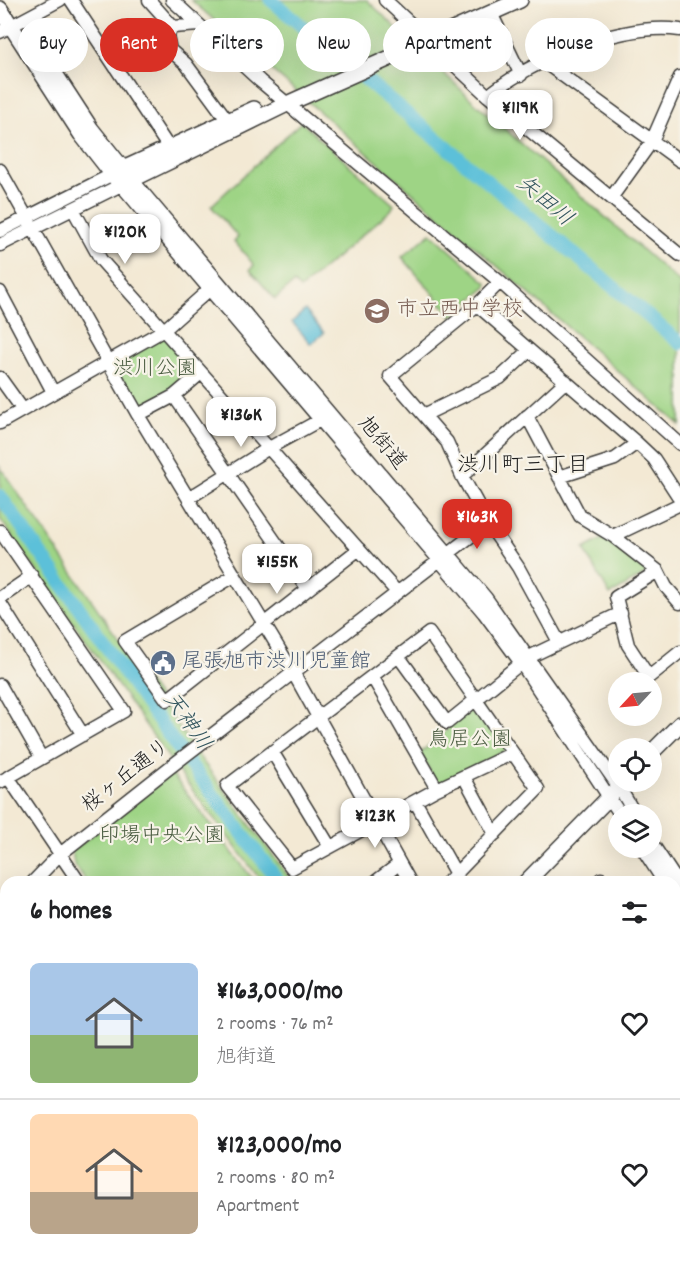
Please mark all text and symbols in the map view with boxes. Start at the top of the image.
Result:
chip: Buy [18,18,88,72]
chip: Rent [100,18,178,72]
chip: Filters [190,18,284,72]
chip: New [296,18,371,72]
chip: Apartment [383,18,513,72]
chip: House [525,18,614,72]
pin: ¥119K [478,90,562,141]
text: ¥119K [502,95,538,123]
water label: 矢田川 [509,169,579,235]
pin: ¥120K [83,214,167,265]
text: ¥120K [104,219,146,247]
school or university icon: 市立西中学校 [362,296,392,326]
place label: 市立西中学校 [397,296,523,326]
park label: 渋川公園 [113,355,197,385]
pin: ¥136K [199,397,283,448]
text: ¥136K [220,402,262,430]
street label: 旭街道 [349,410,413,478]
district label: 渋川町三丁目 [457,451,589,482]
pin: ¥163K [435,499,519,550]
text: ¥163K [456,504,498,532]
pin: ¥155K [235,544,319,595]
text: ¥155K [256,549,298,577]
public building icon: 尾張旭市渋川児童館 [148,648,178,678]
place label: 尾張旭市渋川児童館 [182,648,371,678]
north arrow [608,672,662,726]
map controls [608,672,662,858]
water label: 天神川 [154,686,218,758]
park label: 鳥居公園 [428,726,512,756]
street label: 桜ヶ丘通り [76,733,178,821]
button: locate [608,738,662,792]
pin: ¥123K [333,798,417,849]
text: ¥123K [355,803,395,831]
button: layers [608,804,662,858]
park label: 印場中央公園 [99,822,225,852]
text: 6 homes [30,894,112,931]
icon: filters [618,896,651,929]
text: ¥163,000/mo [216,974,343,1011]
icon: home [78,987,150,1059]
icon: heart [618,1007,651,1040]
text: 2 rooms · 76 m² [216,1011,334,1039]
text: 旭街道 [216,1044,276,1072]
text: ¥123,000/mo [216,1128,341,1165]
icon: home [78,1138,150,1210]
icon: heart [618,1158,651,1191]
text: 2 rooms · 80 m² [216,1165,335,1193]
text: Apartment [216,1193,299,1221]

